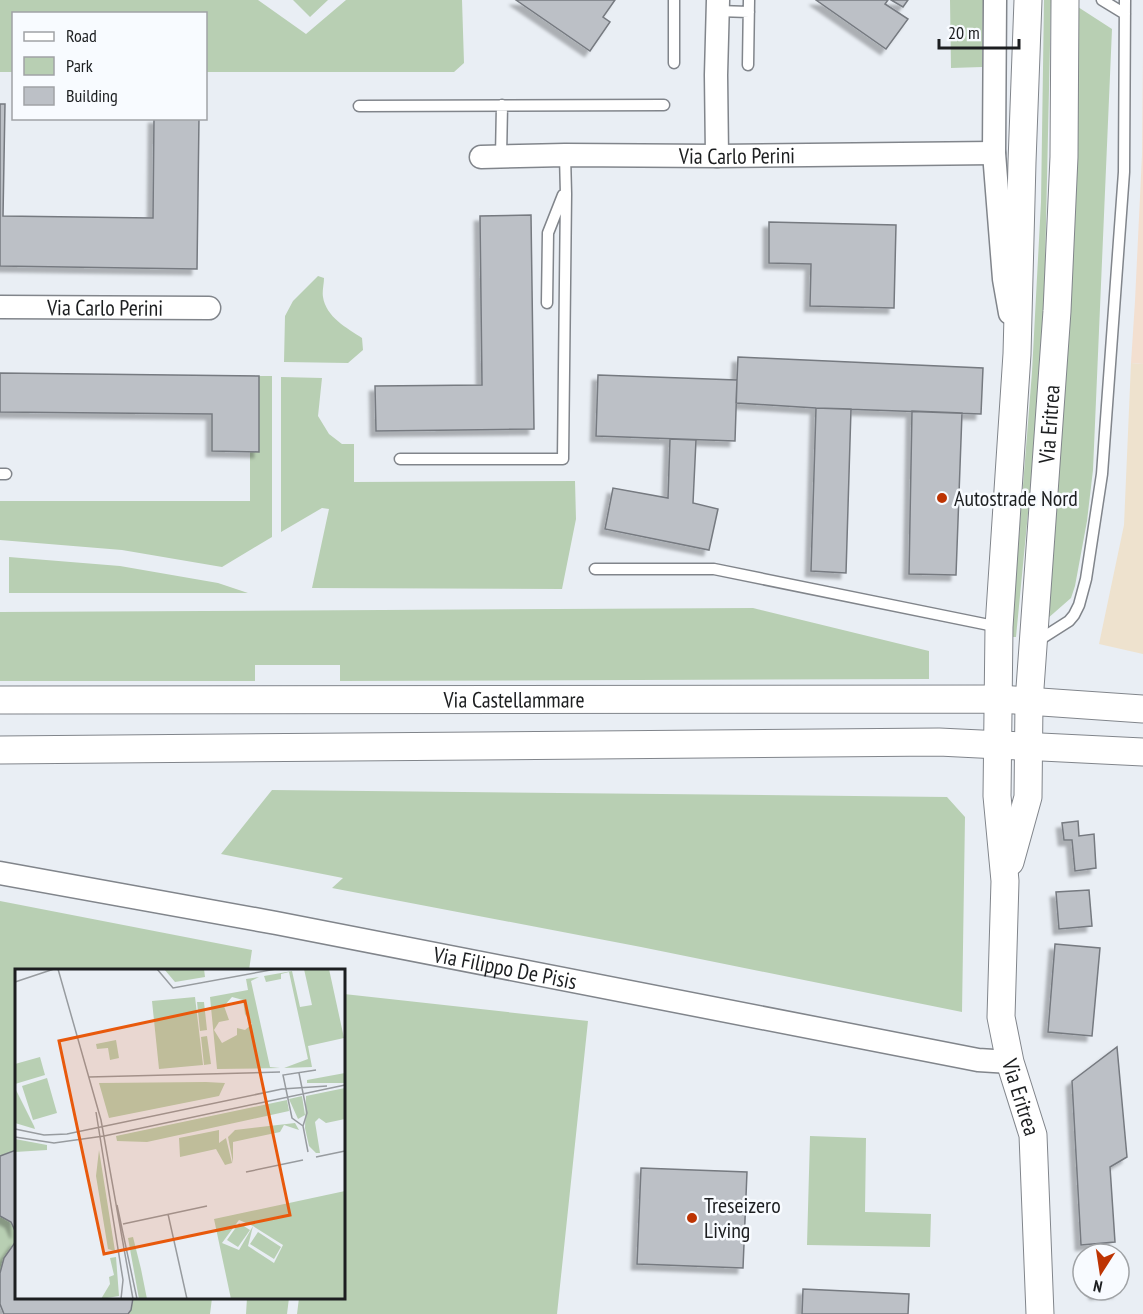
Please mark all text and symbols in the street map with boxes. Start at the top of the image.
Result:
legend [12,12,207,120]
scale bar [939,12,1018,50]
text: 20 m [948,21,980,44]
text: Road [66,24,97,47]
text: Park [66,54,93,77]
text: Building [66,84,118,107]
street label: Via Carlo Perini [678,141,795,170]
street label: Via Carlo Perini [46,293,163,322]
street label: Via Eritrea [1032,384,1066,465]
place label: Autostrade Nord [954,484,1078,512]
marker: Autostrade Nord [935,491,949,505]
street label: Via Castellammare [442,685,585,714]
street label: Via Filippo De Pisis [430,940,579,995]
inset map [15,969,345,1299]
street label: Via Eritrea [996,1054,1046,1139]
place label: Treseizero Living [704,1191,781,1244]
marker: Treseizero Living [685,1211,699,1225]
north arrow [1071,1242,1131,1302]
text: N [1092,1276,1104,1297]

